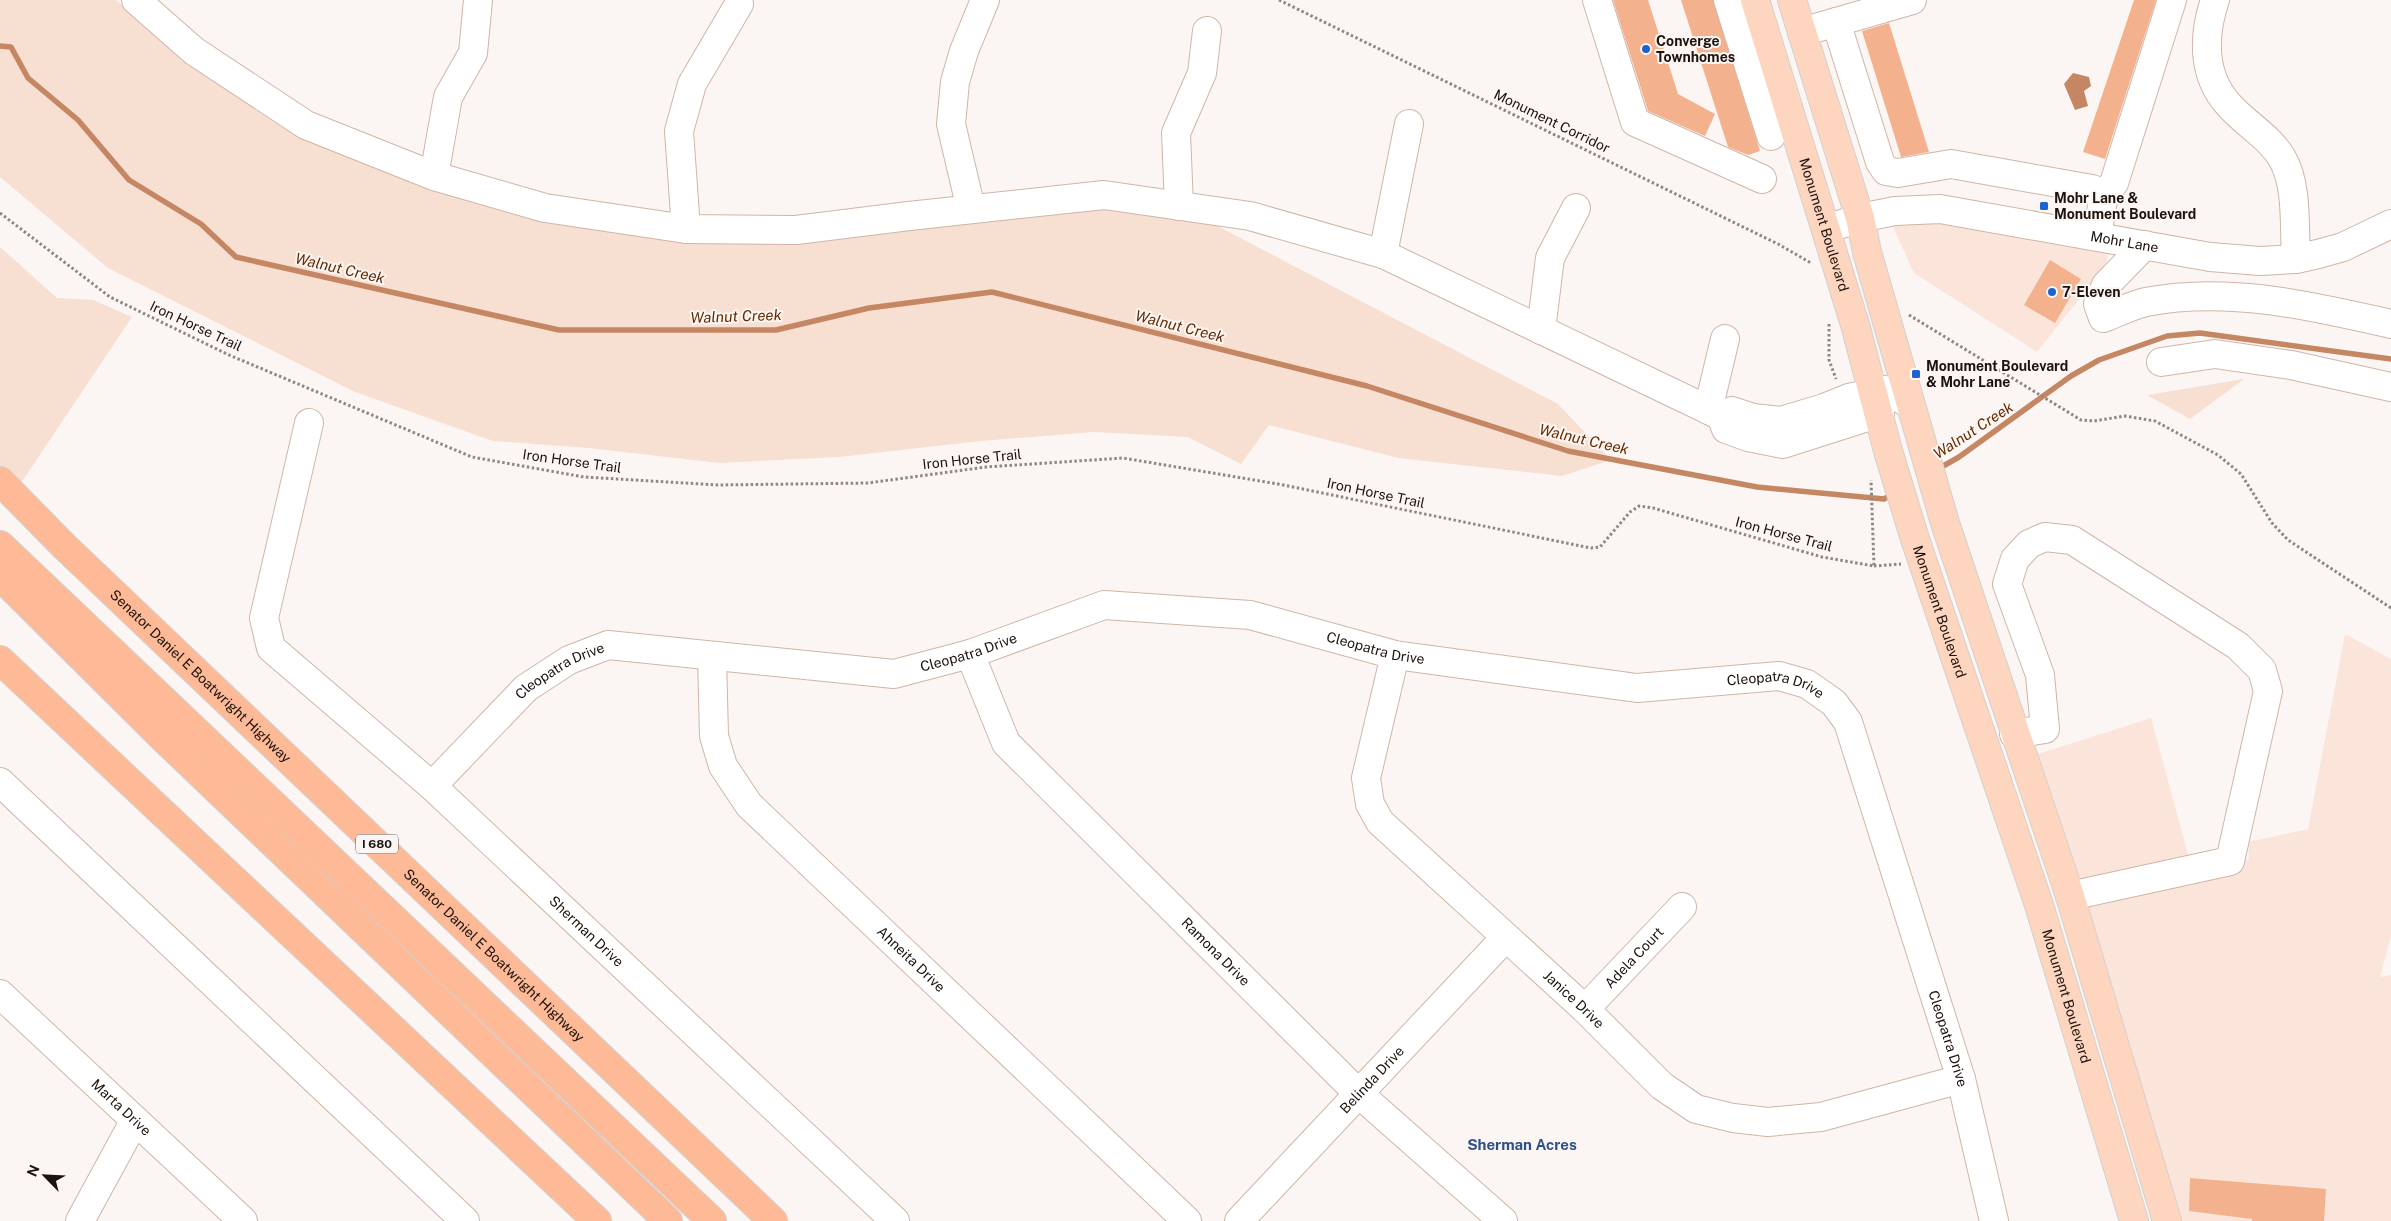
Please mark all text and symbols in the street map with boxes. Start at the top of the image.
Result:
place label: Converge Townhomes [1656,33,1735,65]
marker: Converge Townhomes [1640,43,1652,55]
street label: Monument Corridor [1491,86,1613,156]
street label: Monument Boulevard [1796,156,1852,293]
place label: Mohr Lane & Monument Boulevard [2054,190,2196,222]
marker: Mohr Lane & Monument Boulevard [2038,200,2050,212]
street label: Mohr Lane [2089,228,2160,256]
water label: Walnut Creek [294,249,387,287]
place label: 7-Eleven [2062,284,2121,300]
marker: 7-Eleven [2046,286,2058,298]
street label: Iron Horse Trail [147,298,245,354]
water label: Walnut Creek [690,306,783,326]
water label: Walnut Creek [1134,307,1227,346]
place label: Monument Boulevard & Mohr Lane [1926,358,2068,390]
marker: Monument Boulevard & Mohr Lane [1910,368,1922,380]
water label: Walnut Creek [1930,398,2017,462]
water label: Walnut Creek [1538,420,1631,458]
street label: Iron Horse Trail [522,446,622,476]
street label: Iron Horse Trail [922,446,1022,472]
street label: Iron Horse Trail [1326,475,1426,511]
street label: Iron Horse Trail [1734,513,1834,555]
street label: Monument Boulevard [1910,543,1969,680]
street label: Senator Daniel E Boatwright Highway [107,586,295,766]
street label: Cleopatra Drive [1325,629,1426,667]
street label: Cleopatra Drive [918,630,1019,675]
street label: Cleopatra Drive [512,639,607,702]
street label: Cleopatra Drive [1726,668,1827,702]
road number: I 680 [356,834,398,854]
street label: Senator Daniel E Boatwright Highway [400,866,588,1046]
street label: Sherman Drive [546,893,627,970]
street label: Ramona Drive [1178,914,1253,989]
street label: Ahneita Drive [874,923,949,995]
street label: Adela Court [1601,924,1667,991]
street label: Monument Boulevard [2039,927,2094,1065]
street label: Janice Drive [1540,967,1608,1032]
street label: Cleopatra Drive [1925,988,1971,1089]
street label: Belinda Drive [1337,1043,1407,1117]
street label: Marta Drive [88,1076,154,1139]
district label: Sherman Acres [1467,1136,1577,1153]
north arrow [20,1151,70,1201]
text: N [24,1162,43,1179]

